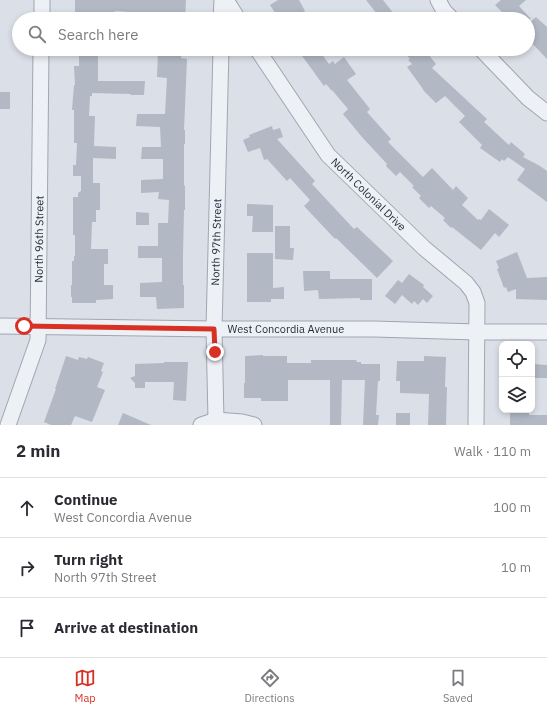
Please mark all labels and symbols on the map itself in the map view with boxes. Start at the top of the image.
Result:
street label: North Colonial Drive [328,155,409,234]
street label: North 96th Street [32,195,46,283]
street label: North 97th Street [208,198,224,286]
route start [15,317,33,335]
street label: West Concordia Avenue [228,322,344,336]
route end [206,343,224,361]

